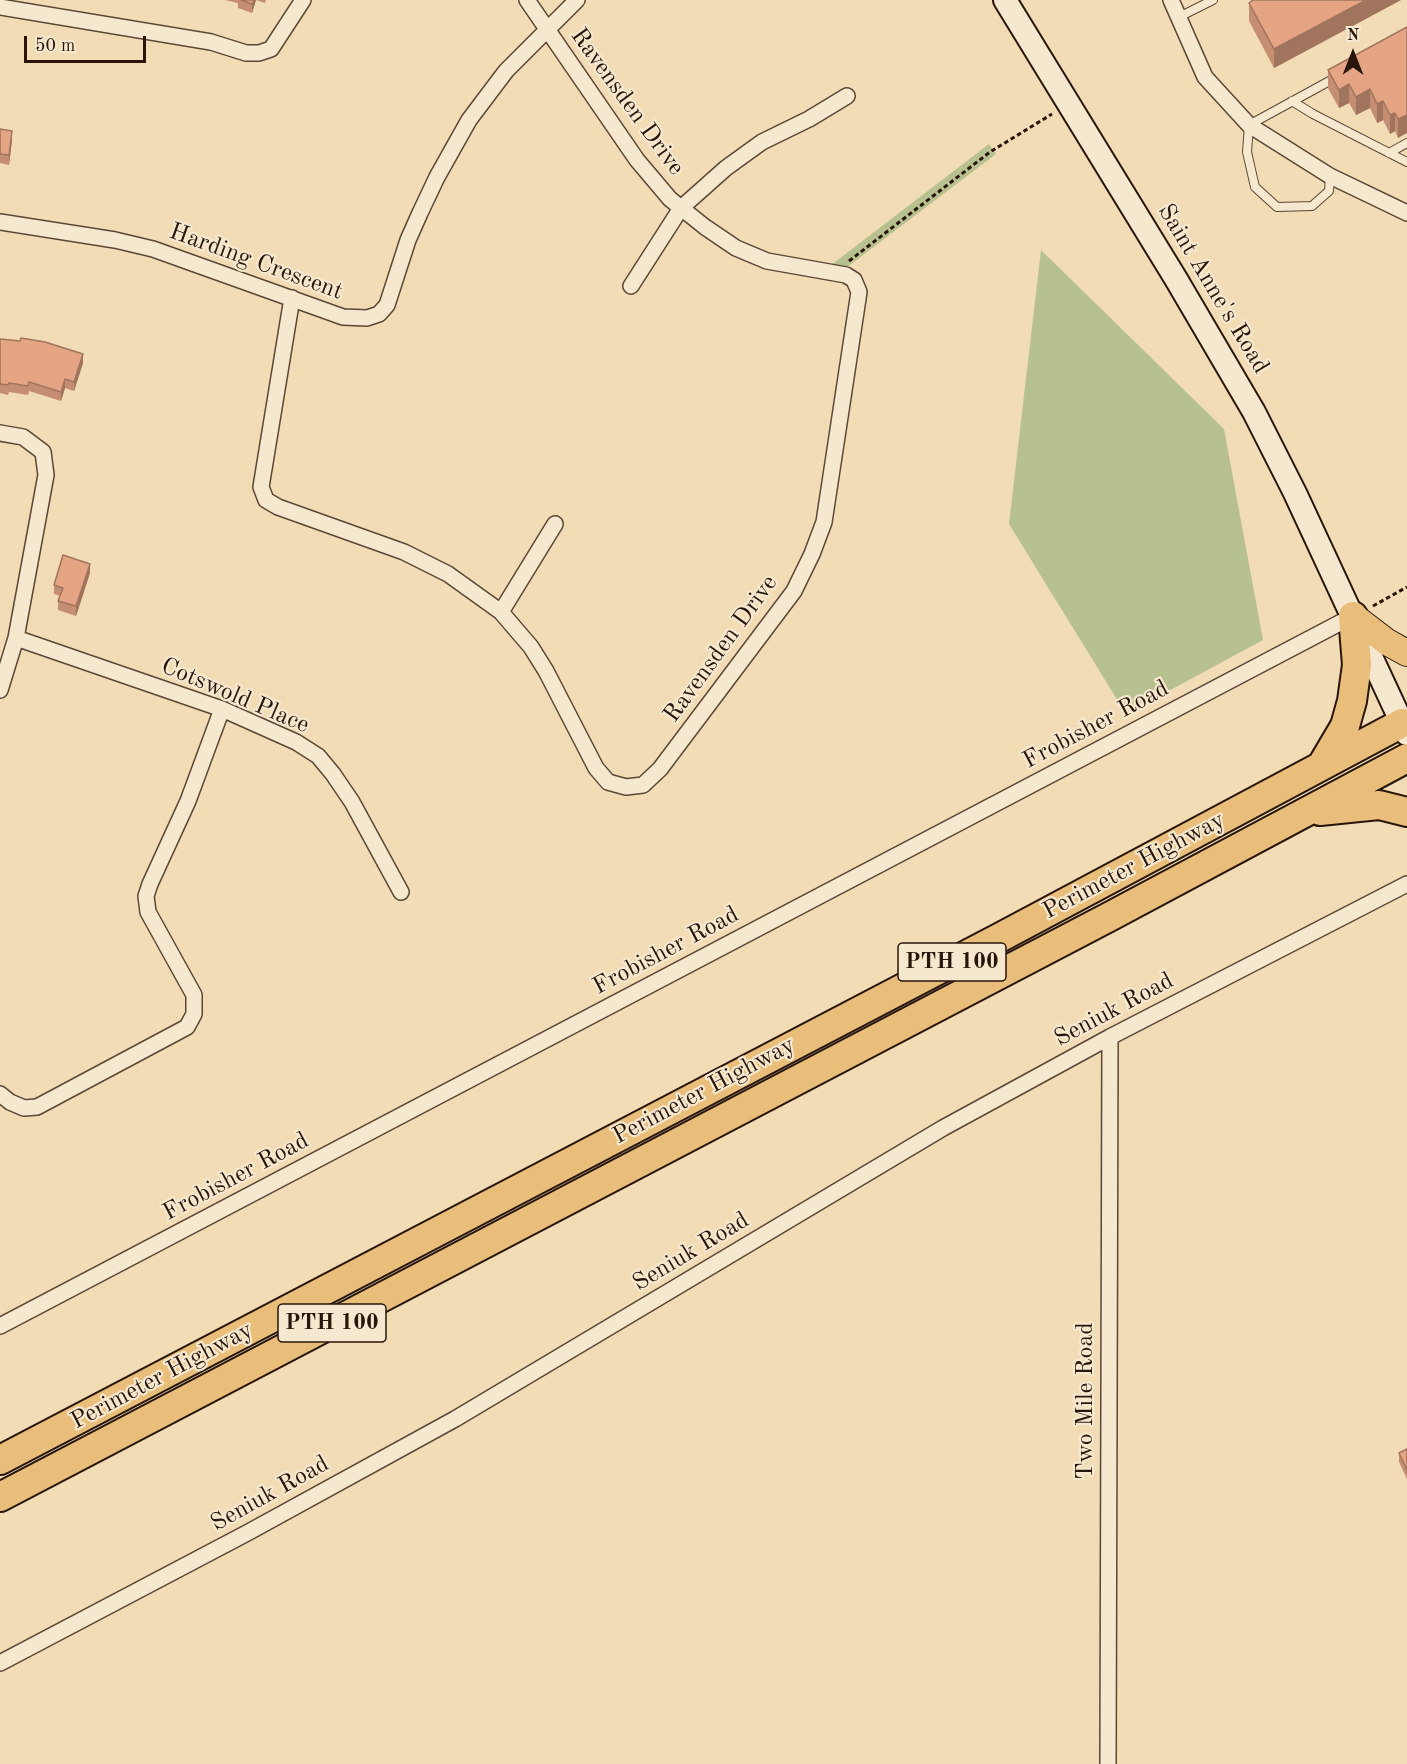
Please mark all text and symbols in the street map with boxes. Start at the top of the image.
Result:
street label: Ravensden Drive [564,23,690,181]
scale bar [27,24,148,62]
north arrow [1323,24,1383,84]
text: N [1347,28,1359,44]
text: 50 m [35,37,75,55]
street label: Saint Anne's Road [1151,199,1275,379]
street label: Harding Crescent [165,217,347,307]
street label: Ravensden Drive [658,570,784,728]
street label: Cotswold Place [157,652,313,740]
street label: Frobisher Road [1018,674,1174,776]
street label: Perimeter Highway [1038,806,1230,926]
street label: Frobisher Road [588,900,744,1002]
road number: PTH 100 [898,943,1006,981]
street label: Seniuk Road [1049,967,1179,1053]
street label: Perimeter Highway [608,1031,800,1151]
street label: Frobisher Road [158,1126,314,1228]
street label: Seniuk Road [628,1206,754,1298]
road number: PTH 100 [278,1304,386,1342]
street label: Perimeter Highway [66,1316,258,1436]
street label: Two Mile Road [1072,1322,1100,1480]
street label: Seniuk Road [206,1450,334,1538]

